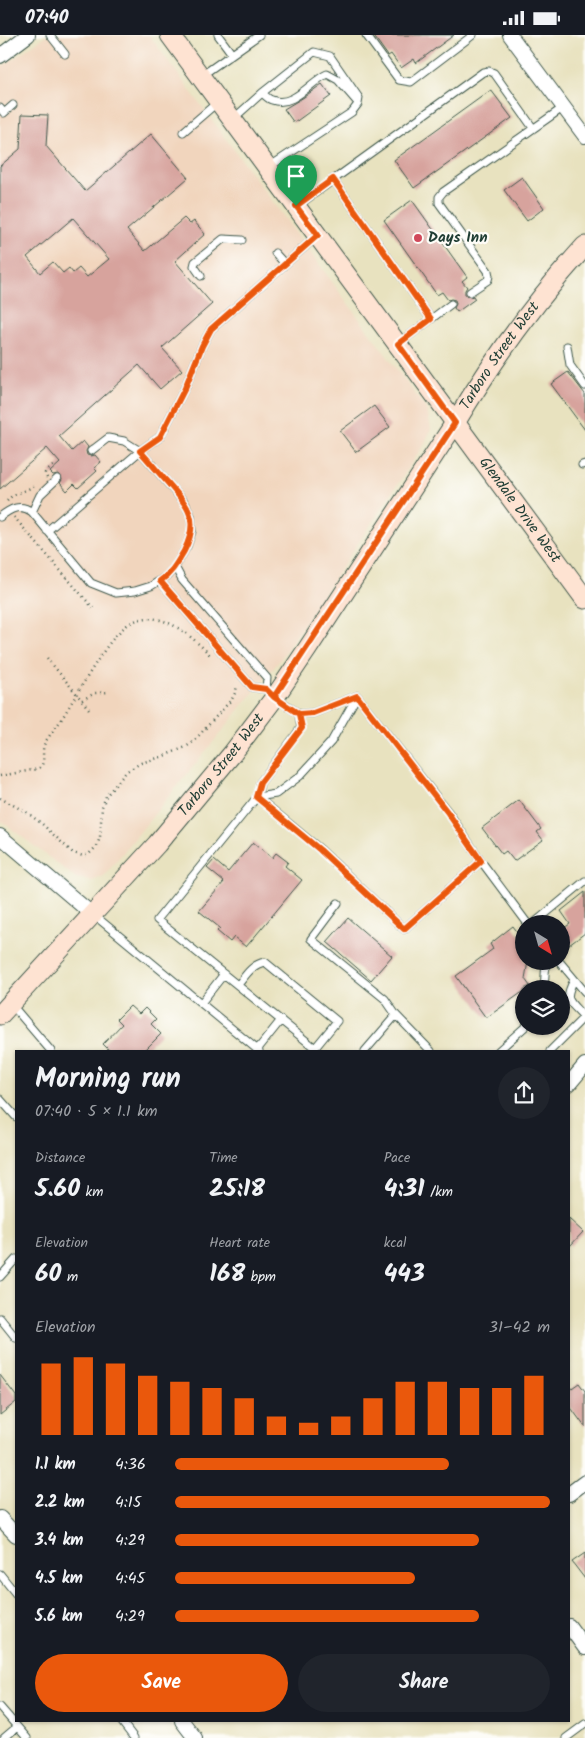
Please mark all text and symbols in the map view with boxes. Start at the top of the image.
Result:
text: 07:40 [25,3,69,33]
pin [275,155,317,206]
icon: arrive [282,162,310,190]
place label: Days Inn [428,226,487,250]
marker: Days Inn [412,232,424,244]
street label: Tarboro Street West [454,297,546,415]
street label: Glendale Drive West [472,452,567,569]
street label: Tarboro Street West [172,708,271,822]
north arrow [515,915,570,970]
map controls [515,915,570,1035]
button: layers [515,980,570,1035]
text: Morning run [35,1057,181,1102]
button: share [498,1067,550,1119]
text: 07:40 · 5 × 1.1 km [35,1099,157,1124]
text: Distance [35,1147,85,1169]
text: Time [209,1147,238,1169]
text: Pace [384,1147,410,1169]
text: 5.60 [35,1169,80,1209]
text: 25:18 [209,1169,265,1209]
text: 4:31 [384,1169,425,1209]
text: km [80,1181,103,1203]
text: /km [425,1181,453,1203]
text: Elevation [35,1232,88,1254]
text: Heart rate [209,1232,270,1254]
text: kcal [384,1232,406,1254]
text: 60 [35,1254,61,1294]
text: 168 [209,1254,245,1294]
text: 443 [384,1254,425,1294]
text: m [61,1266,78,1288]
text: bpm [245,1266,276,1288]
text: Elevation [35,1315,96,1340]
text: 31–42 m [489,1315,550,1340]
text: 1.1 km [35,1452,76,1477]
text: 4:36 [115,1452,146,1477]
text: 2.2 km [35,1490,85,1515]
text: 4:15 [115,1490,141,1515]
text: 3.4 km [35,1528,83,1553]
text: 4:29 [115,1528,145,1553]
text: 4.5 km [35,1566,83,1591]
text: 4:45 [115,1566,145,1591]
text: 5.6 km [35,1604,83,1629]
text: 4:29 [115,1604,145,1629]
button: Save [35,1654,288,1712]
button: Share [298,1654,550,1712]

